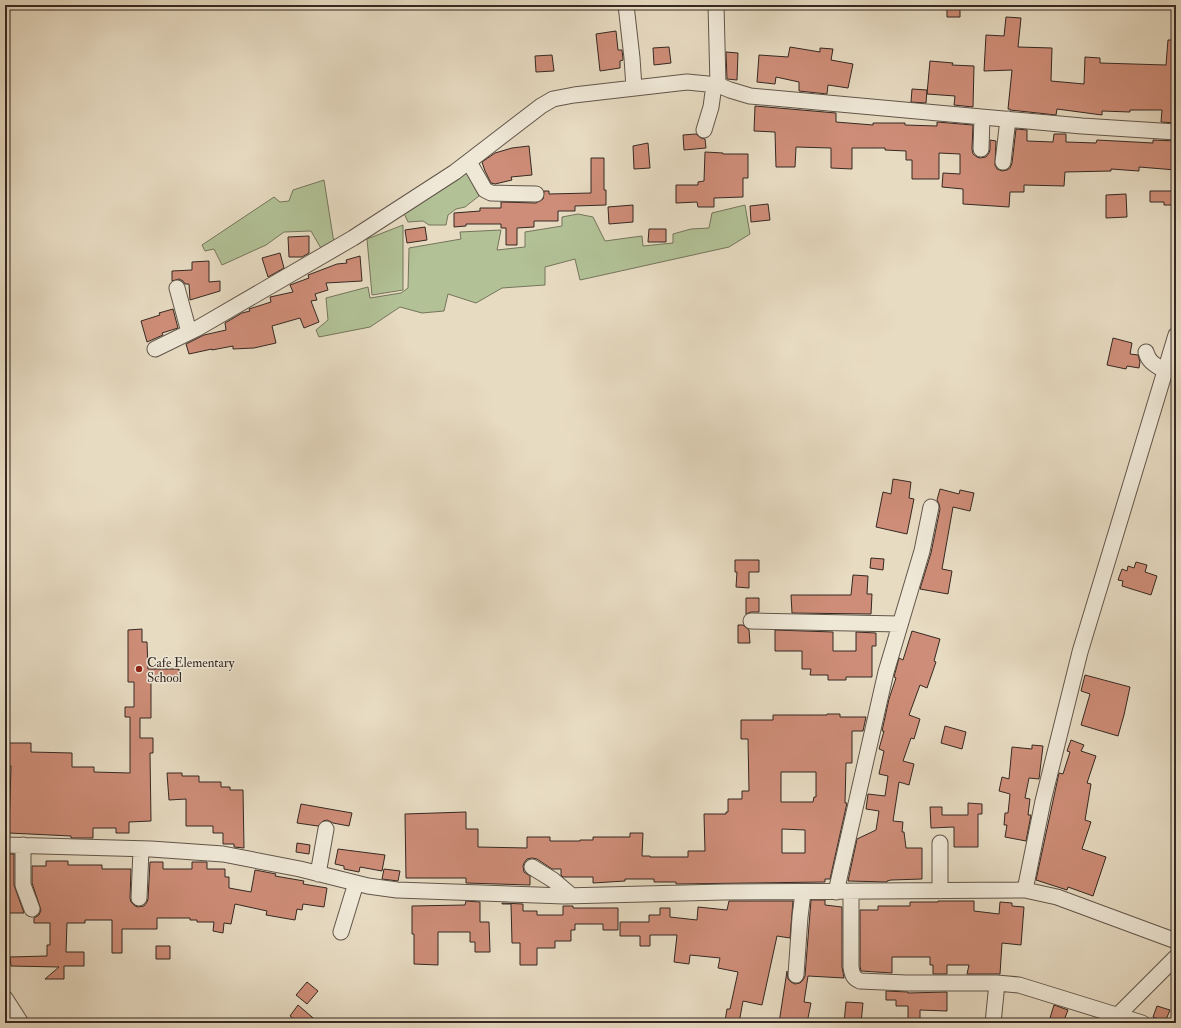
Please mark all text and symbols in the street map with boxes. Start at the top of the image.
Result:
place label: Cafe Elementary School [147,655,235,686]
marker: Cafe Elementary School [134,664,144,674]

